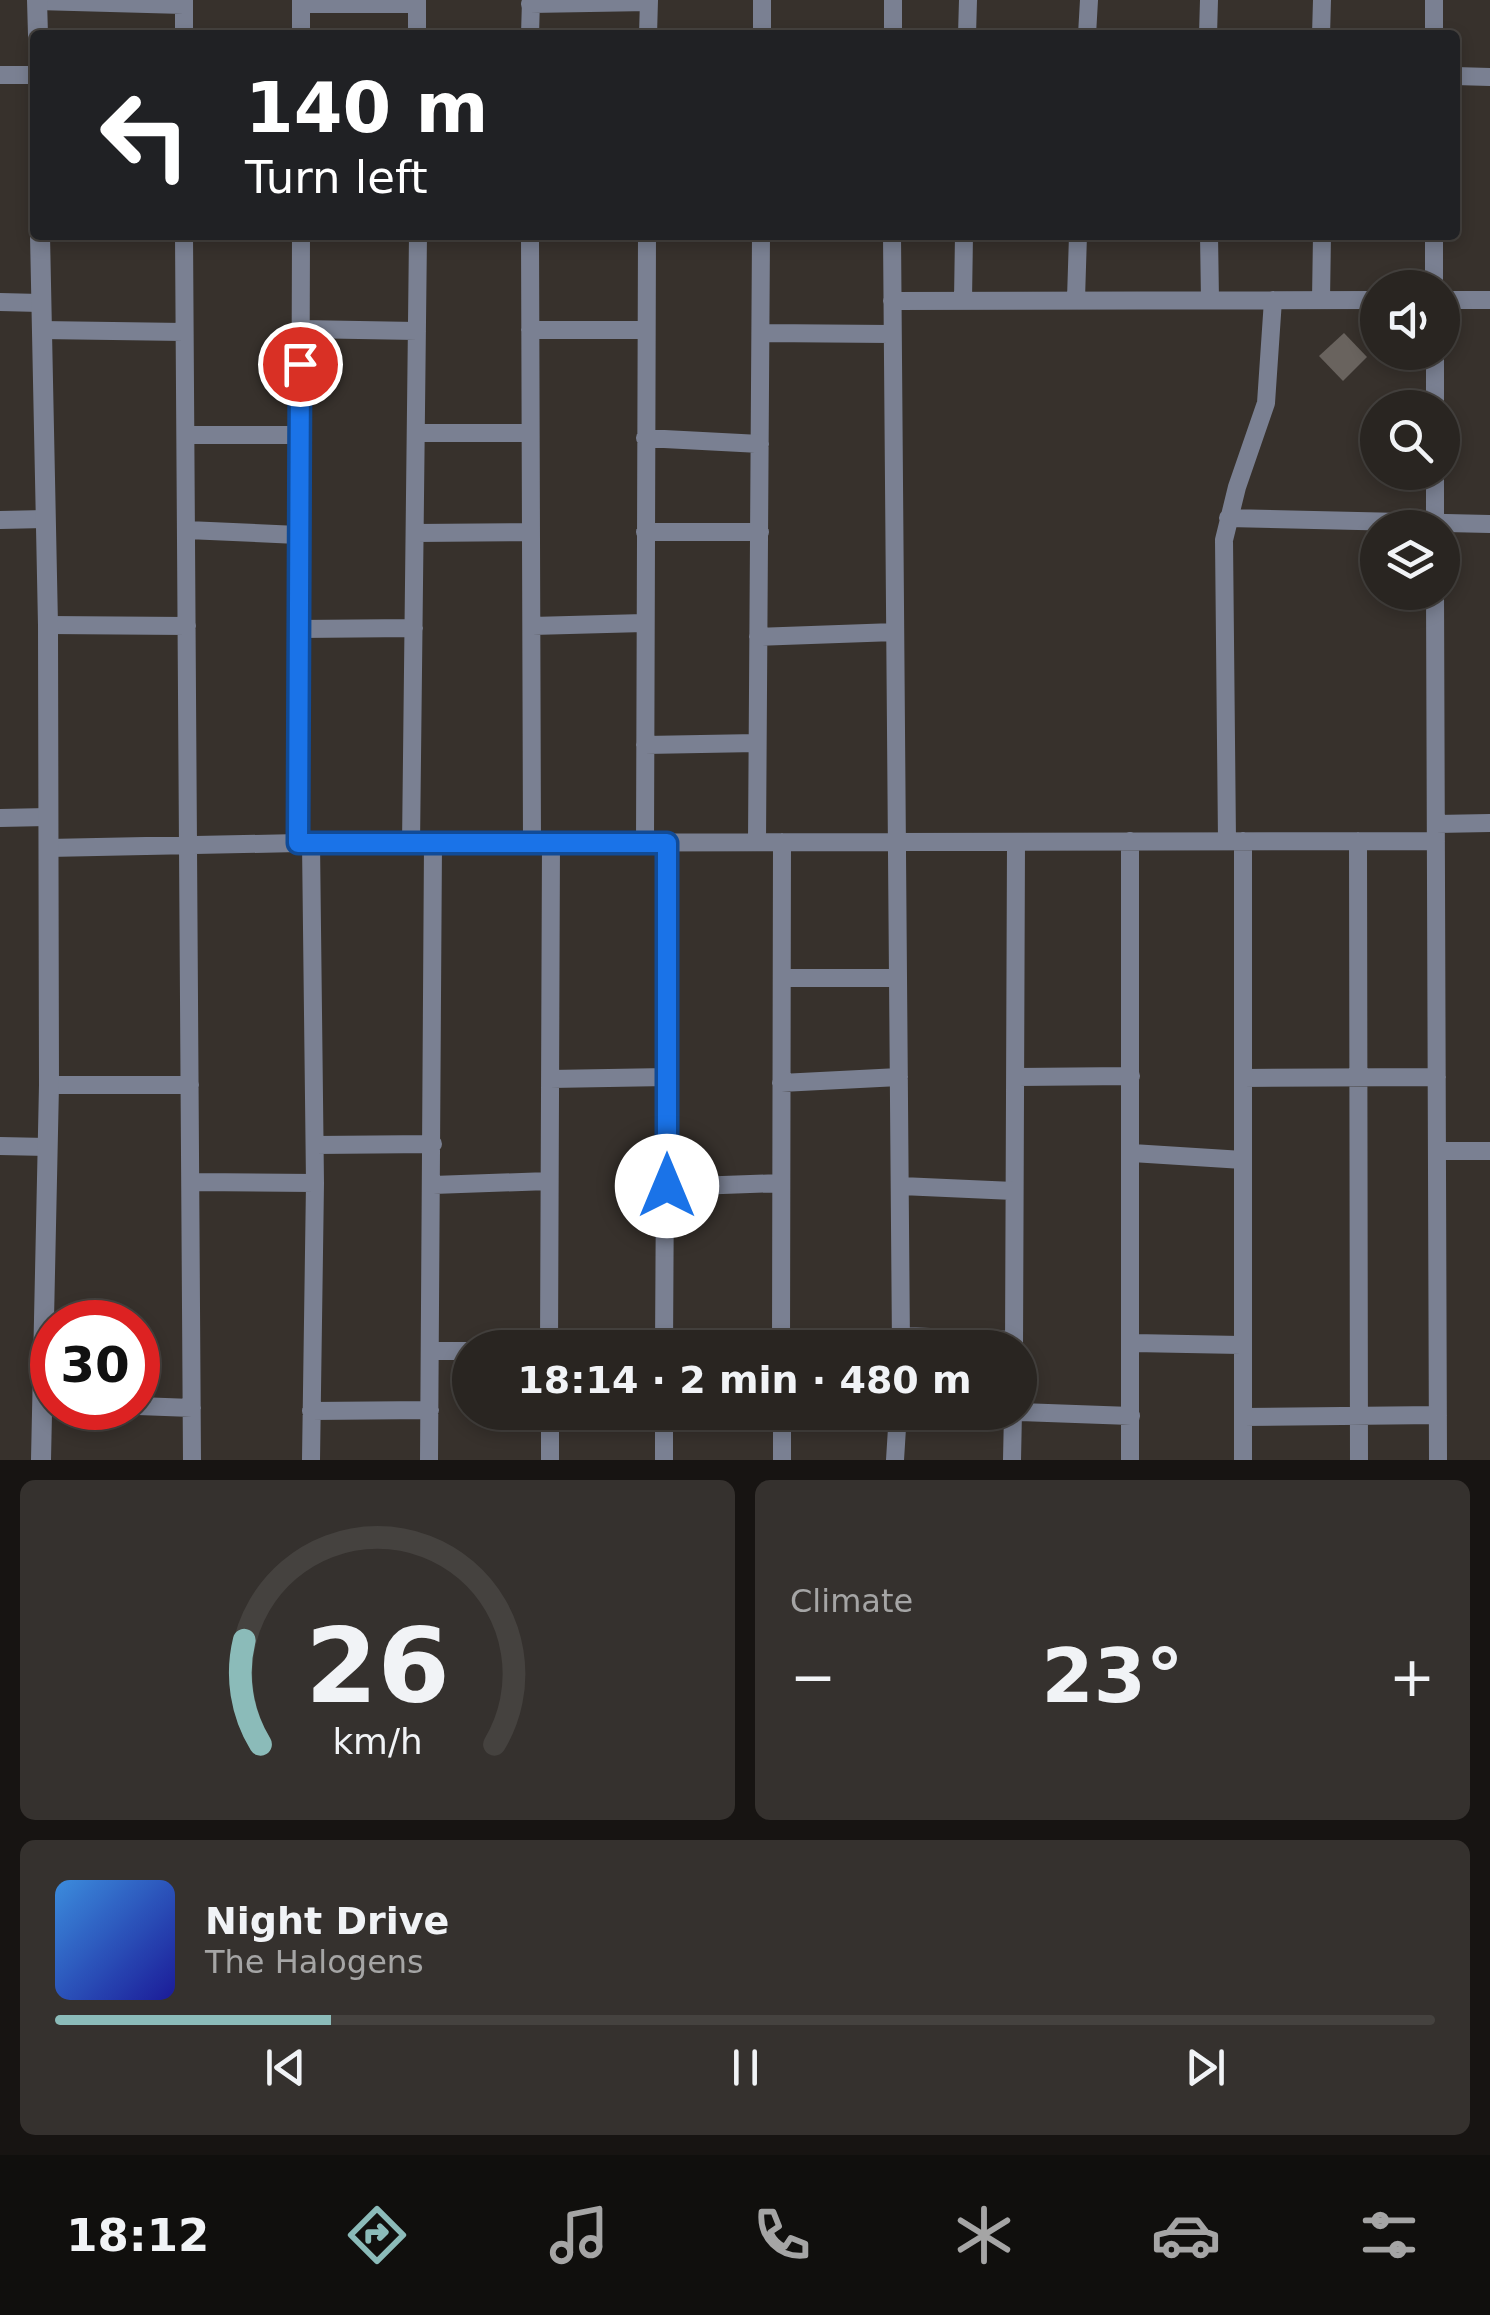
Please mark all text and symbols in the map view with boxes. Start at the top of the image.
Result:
text: 140 m [245,67,488,149]
icon: left [80,70,210,200]
text: Turn left [245,151,428,204]
map controls [1360,270,1460,610]
button: sound [1360,270,1460,370]
pin [258,322,343,407]
icon: arrive [273,337,328,392]
button: search [1360,390,1460,490]
button: layers [1360,510,1460,610]
position arrow [615,1134,719,1238]
speed limit sign: 30 [30,1300,160,1430]
text: 18:14 · 2 min · 480 m [517,1358,972,1402]
text: Climate [790,1582,913,1620]
text: 26 [305,1605,450,1727]
text: 23° [1042,1632,1183,1720]
text: − [790,1645,836,1709]
text: + [1389,1645,1435,1709]
text: km/h [332,1721,423,1762]
text: Night Drive [205,1899,449,1943]
text: The Halogens [205,1943,424,1981]
icon: previous [258,2040,313,2095]
icon: pause [718,2040,773,2095]
icon: next [1178,2040,1233,2095]
icon: directions [342,2200,412,2270]
icon: music [544,2200,614,2270]
icon: phone [747,2200,817,2270]
icon: climate [949,2200,1019,2270]
icon: car [1151,2200,1221,2270]
icon: filters [1354,2200,1424,2270]
text: 18:12 [66,2209,209,2262]

